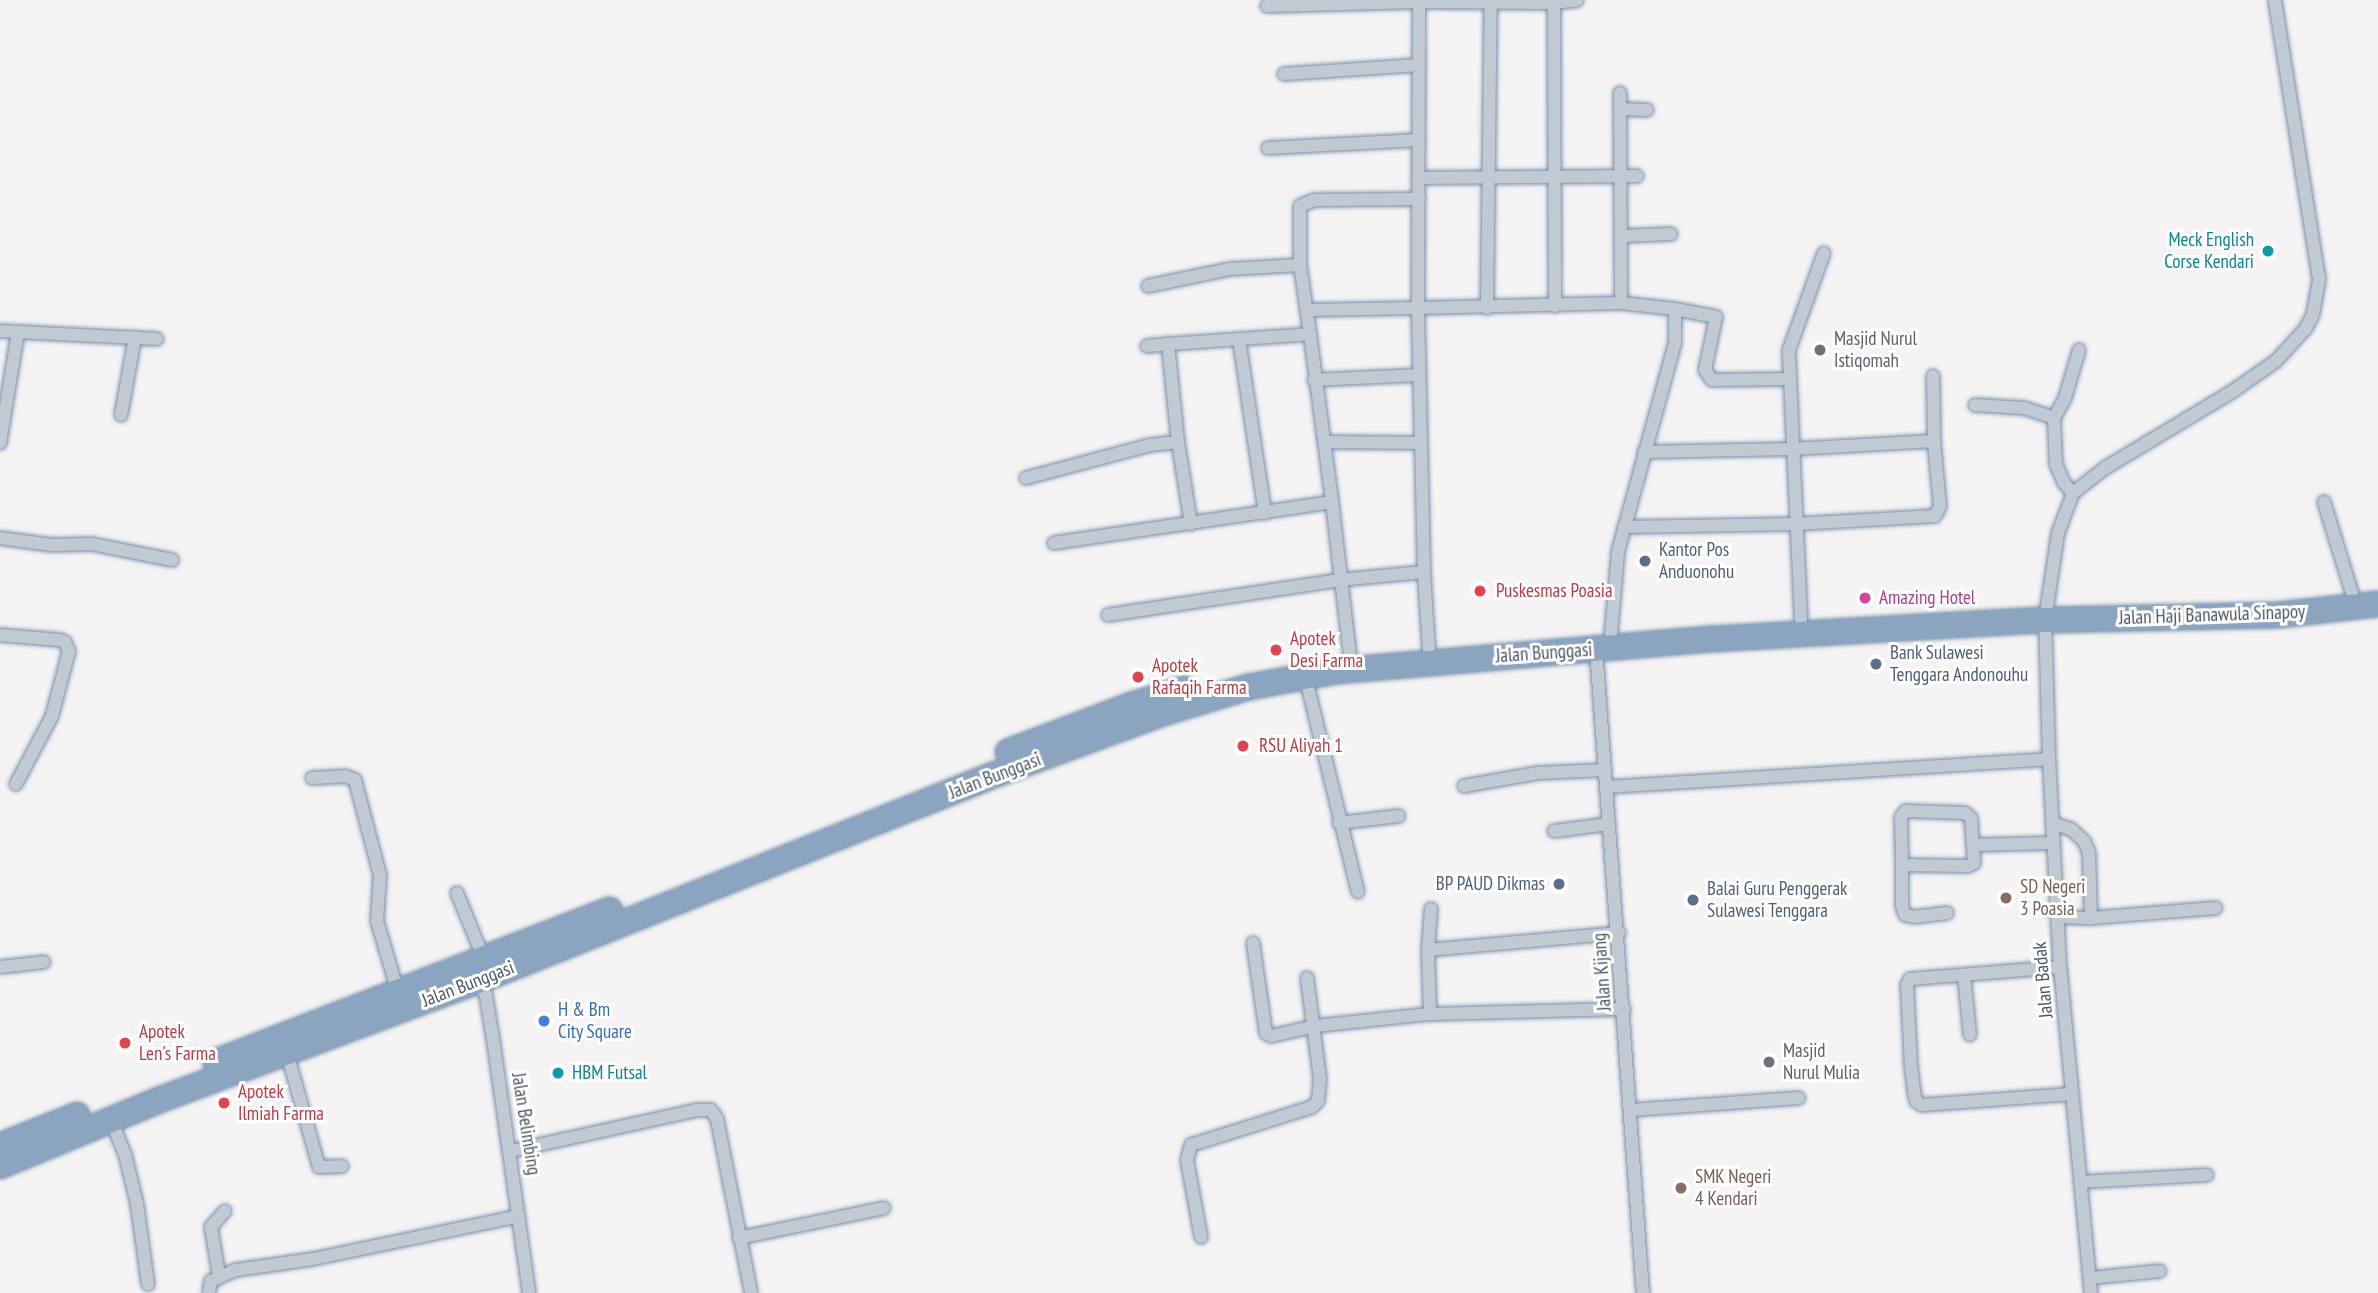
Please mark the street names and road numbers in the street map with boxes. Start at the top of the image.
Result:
street label: Jalan Haji Banawula Sinapoy [2119,600,2305,630]
street label: Jalan Bunggasi [1495,638,1593,668]
street label: Jalan Bunggasi [946,748,1044,804]
street label: Jalan Kijang [1588,932,1616,1012]
street label: Jalan Badak [2028,941,2058,1019]
street label: Jalan Bunggasi [419,956,517,1012]
street label: Jalan Belimbing [507,1071,545,1177]

